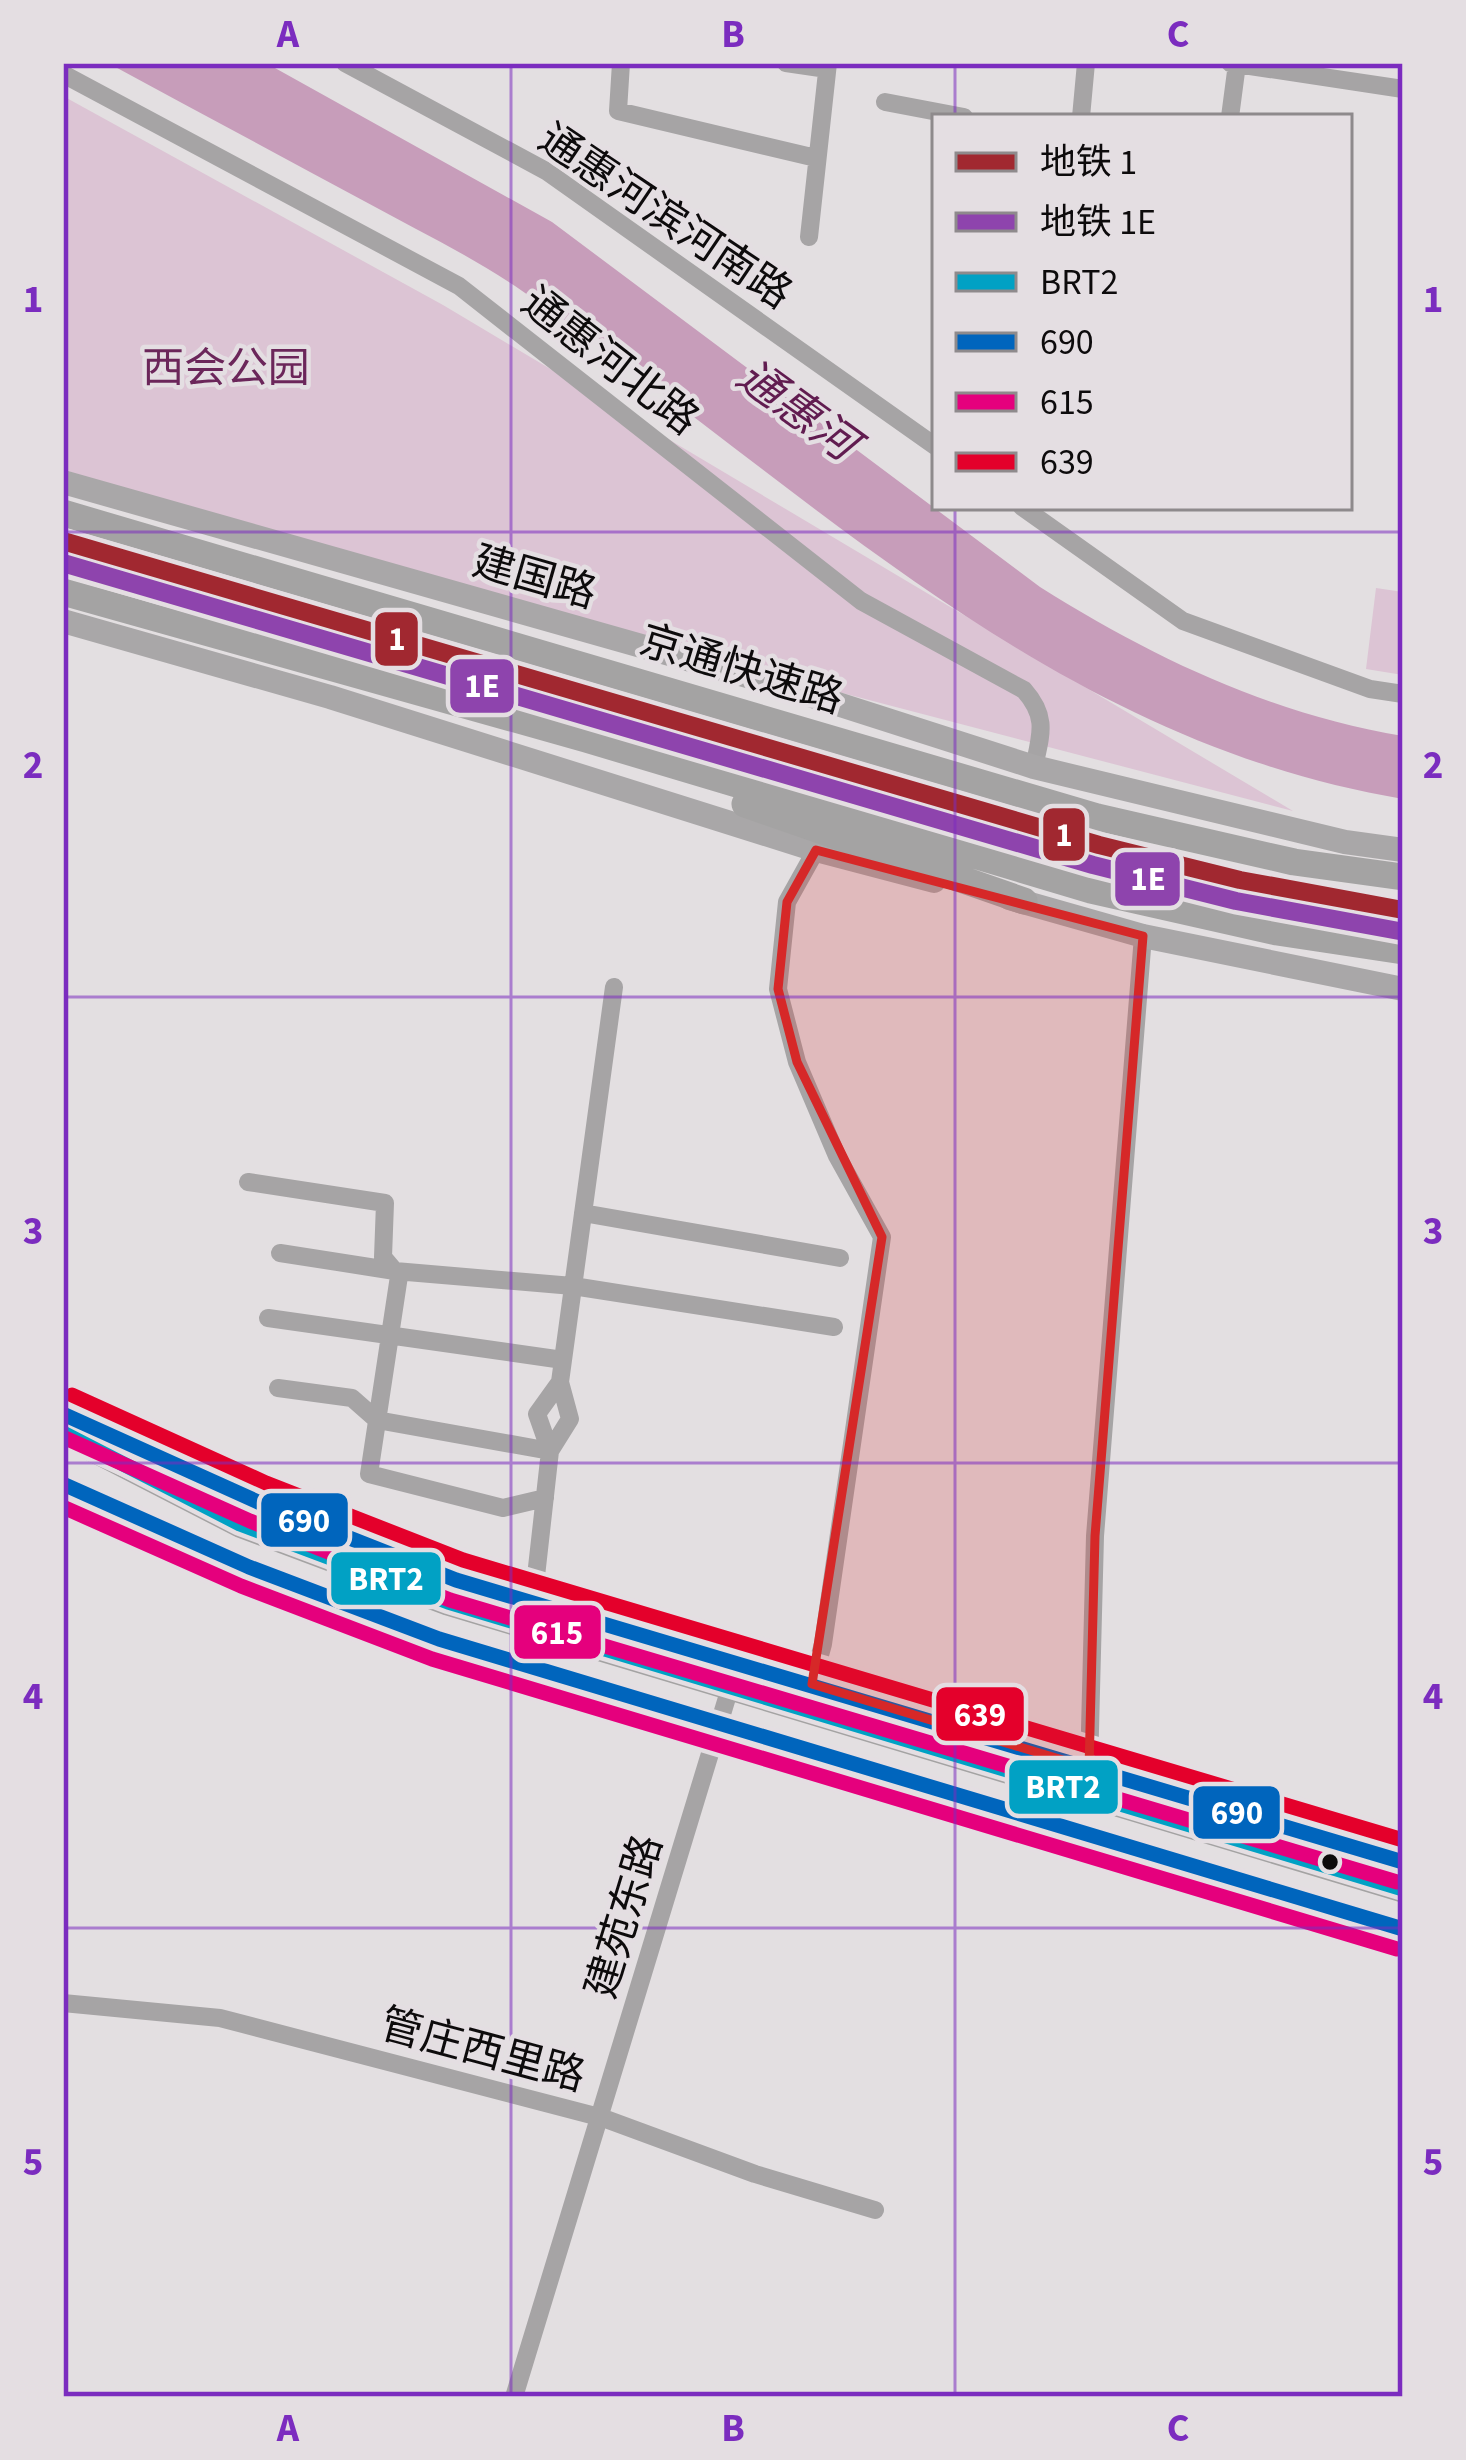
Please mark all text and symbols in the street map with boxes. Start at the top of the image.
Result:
text: A [276,7,300,63]
text: B [721,7,745,63]
text: C [1167,7,1189,63]
street label: 通惠河滨河南路 [526,110,804,324]
legend [932,114,1352,510]
text: 地铁 1 [1040,137,1137,188]
text: 地铁 1E [1040,197,1156,248]
text: BRT2 [1040,257,1118,308]
text: 1 [23,272,43,328]
text: 1 [1423,272,1443,328]
street label: 通惠河北路 [509,273,711,450]
text: 690 [1040,317,1094,368]
park label: 西会公园 [142,339,310,399]
water label: 通惠河 [723,345,877,481]
text: 615 [1040,377,1094,428]
text: 639 [1040,437,1094,488]
street label: 建国路 [466,532,603,624]
line badge: 1 [373,610,420,668]
street label: 京通快速路 [632,611,851,729]
text: 1 [388,616,406,663]
line badge: 1E [448,657,516,715]
text: 1E [464,663,500,710]
text: 2 [23,738,43,794]
text: 2 [1423,738,1443,794]
line badge: 1 [1041,806,1087,863]
text: 1 [1055,812,1073,859]
line badge: 1E [1113,850,1182,908]
text: 1E [1130,856,1166,903]
text: 3 [23,1204,43,1260]
text: 3 [1423,1204,1443,1260]
line badge: 690 [259,1491,350,1549]
text: 690 [278,1498,330,1545]
line badge: BRT2 [329,1550,443,1607]
text: BRT2 [348,1556,424,1603]
line badge: 615 [512,1603,603,1661]
text: 615 [531,1610,583,1657]
text: 4 [23,1669,43,1725]
text: 4 [1423,1669,1443,1725]
line badge: 639 [934,1685,1026,1743]
text: 639 [954,1692,1006,1739]
line badge: BRT2 [1007,1758,1120,1816]
text: BRT2 [1025,1764,1101,1811]
line badge: 690 [1191,1784,1282,1841]
text: 690 [1211,1790,1263,1837]
street label: 建苑东路 [572,1827,678,2006]
unlabelled marker [1319,1851,1341,1873]
street label: 管庄西里路 [373,1995,592,2107]
text: 5 [23,2135,43,2191]
text: 5 [1423,2135,1443,2191]
text: A [276,2401,300,2457]
text: B [721,2401,745,2457]
text: C [1167,2401,1189,2457]

